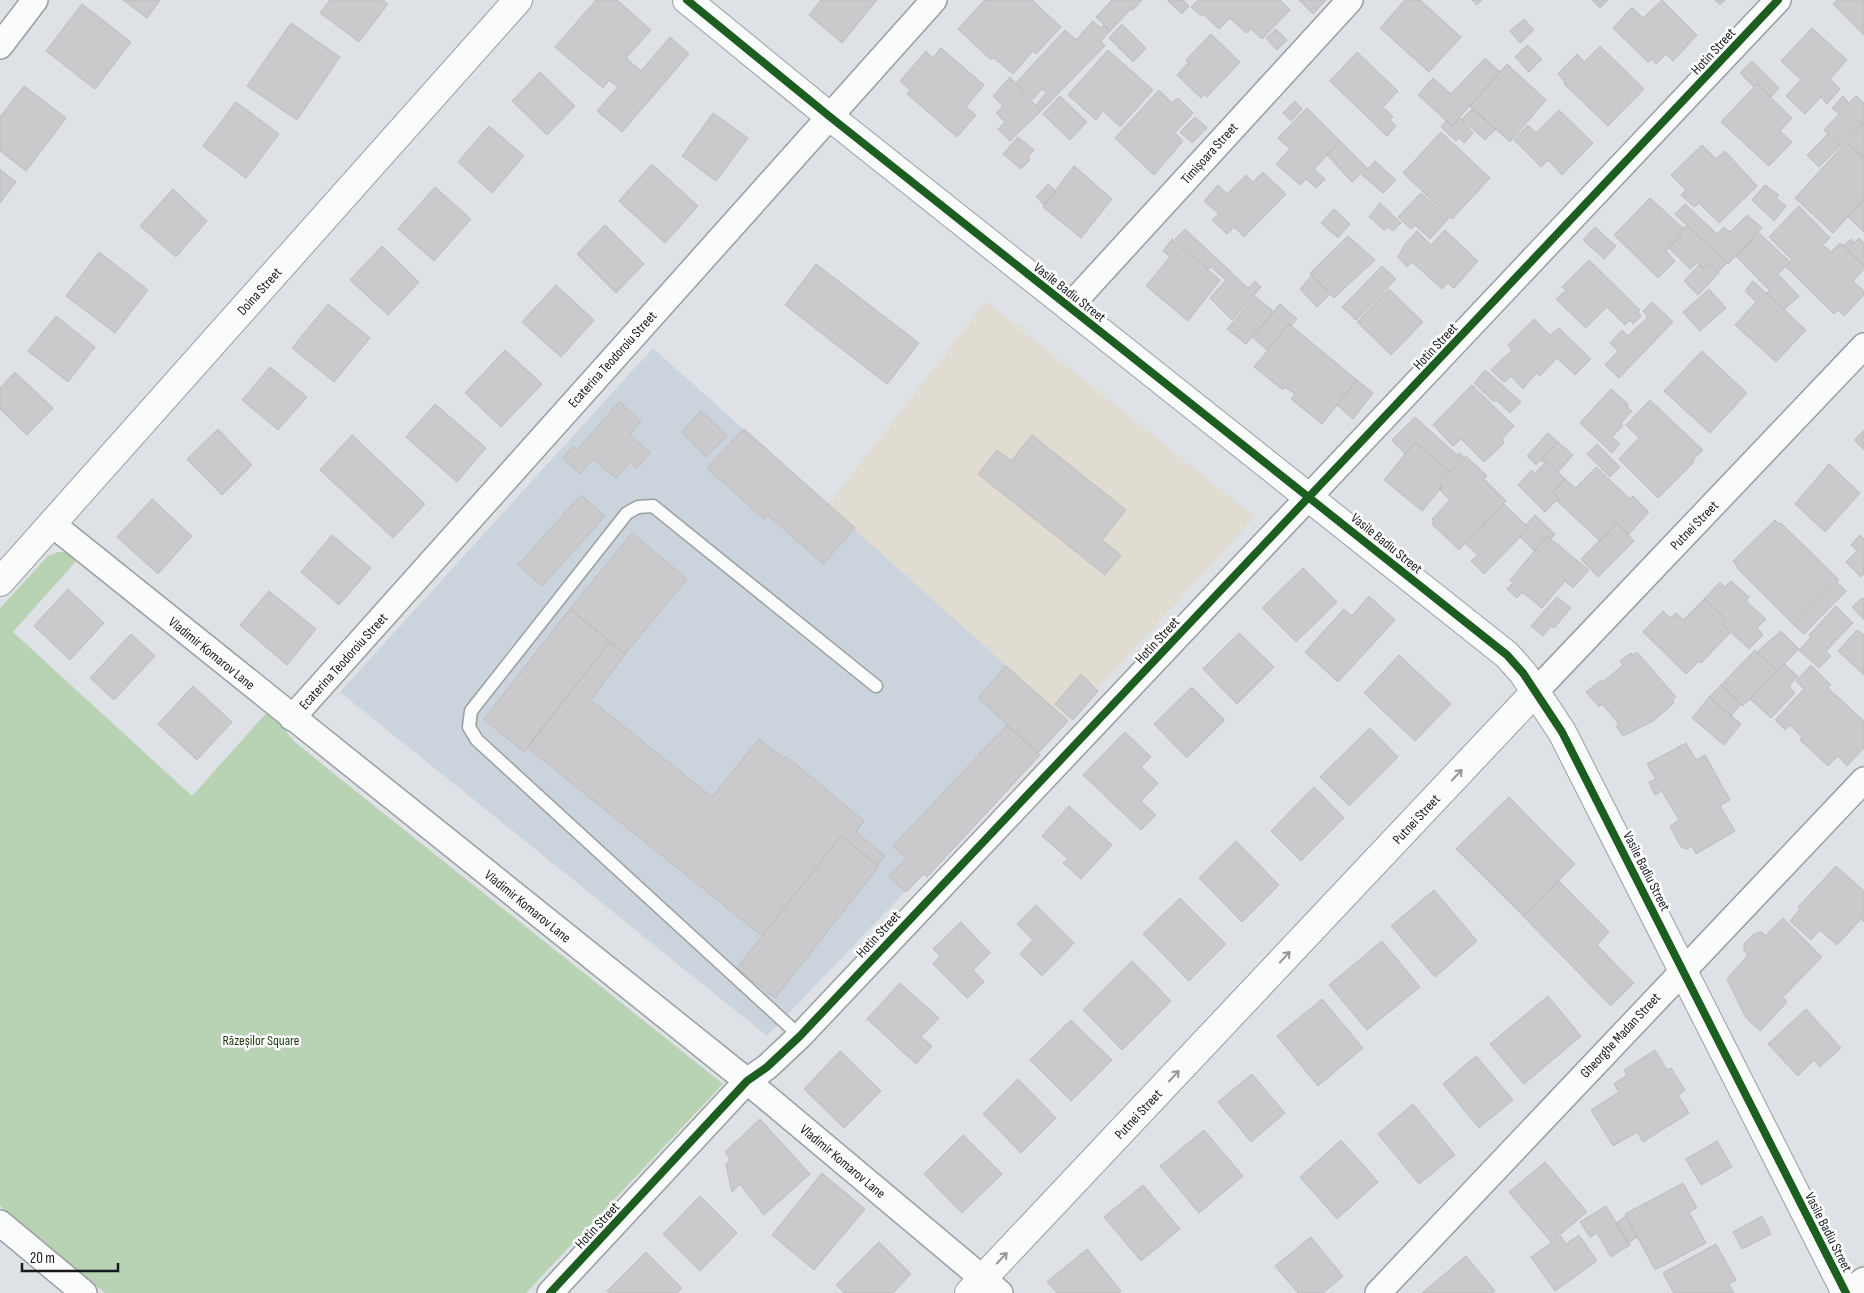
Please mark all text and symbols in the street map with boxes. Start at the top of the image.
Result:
street label: Hotin Street [1688,24,1739,78]
street label: Timișoara Street [1177,119,1241,188]
street label: Vasile Badiu Street [1030,259,1109,326]
street label: Doina Street [233,264,285,319]
street label: Ecaterina Teodoroiu Street [565,308,660,411]
street label: Hotin Street [1410,319,1461,373]
street label: Putnei Street [1667,497,1722,554]
street label: Vasile Badiu Street [1347,509,1426,577]
street label: Ecaterina Teodoroiu Street [296,610,391,713]
street label: Vladimir Komarov Lane [165,613,258,693]
street label: Hotin Street [1132,613,1183,667]
one-way arrow [1451,769,1463,782]
street label: Putnei Street [1389,791,1444,848]
street label: Vasile Badiu Street [1619,829,1674,914]
street label: Vladimir Komarov Lane [481,866,574,946]
street label: Hotin Street [853,907,904,961]
one-way arrow [1279,951,1291,964]
street label: Gheorghe Madan Street [1577,989,1664,1081]
park label: Răzeșilor Square [223,1032,299,1049]
one-way arrow [1168,1069,1180,1082]
street label: Putnei Street [1111,1086,1166,1143]
street label: Vladimir Komarov Lane [797,1121,889,1202]
street label: Vasile Badiu Street [1801,1190,1856,1275]
street label: Hotin Street [572,1198,623,1252]
scale bar [22,1240,119,1272]
text: 20 m [30,1249,55,1268]
one-way arrow [996,1251,1008,1264]

